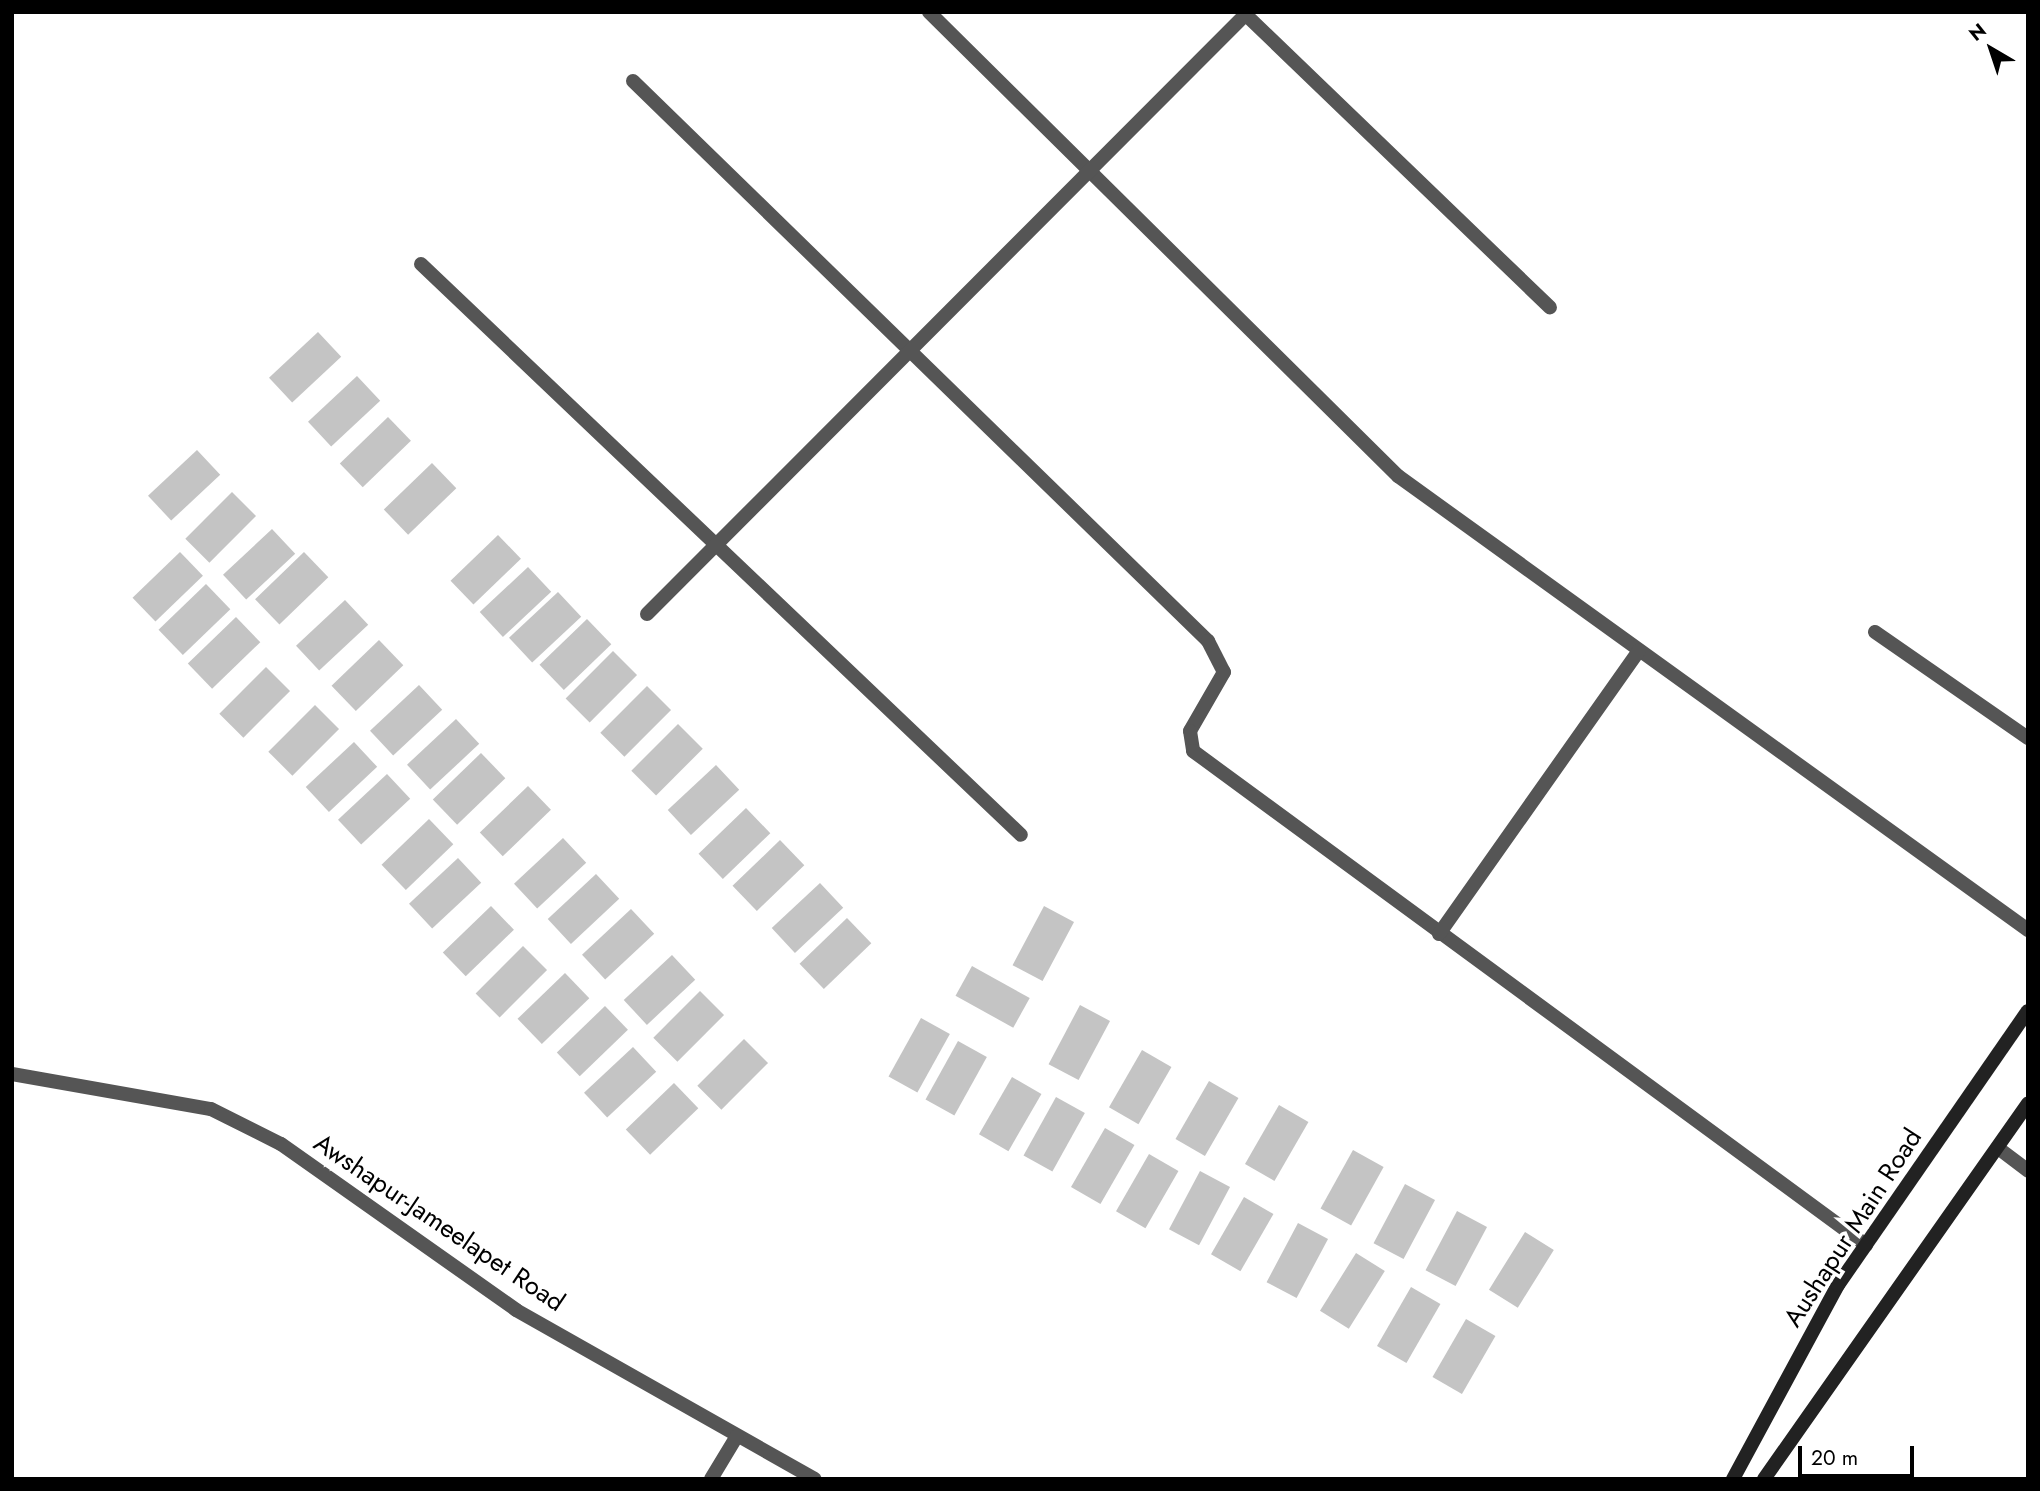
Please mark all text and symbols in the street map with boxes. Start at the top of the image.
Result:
north arrow [1956,14,2026,84]
text: N [1963,17,1992,48]
street label: Aushapur Main Road [1777,1123,1929,1333]
street label: Awshapur-Jameelapet Road [308,1127,570,1319]
scale bar [1802,1432,1918,1476]
text: 20 m [1811,1443,1858,1473]

